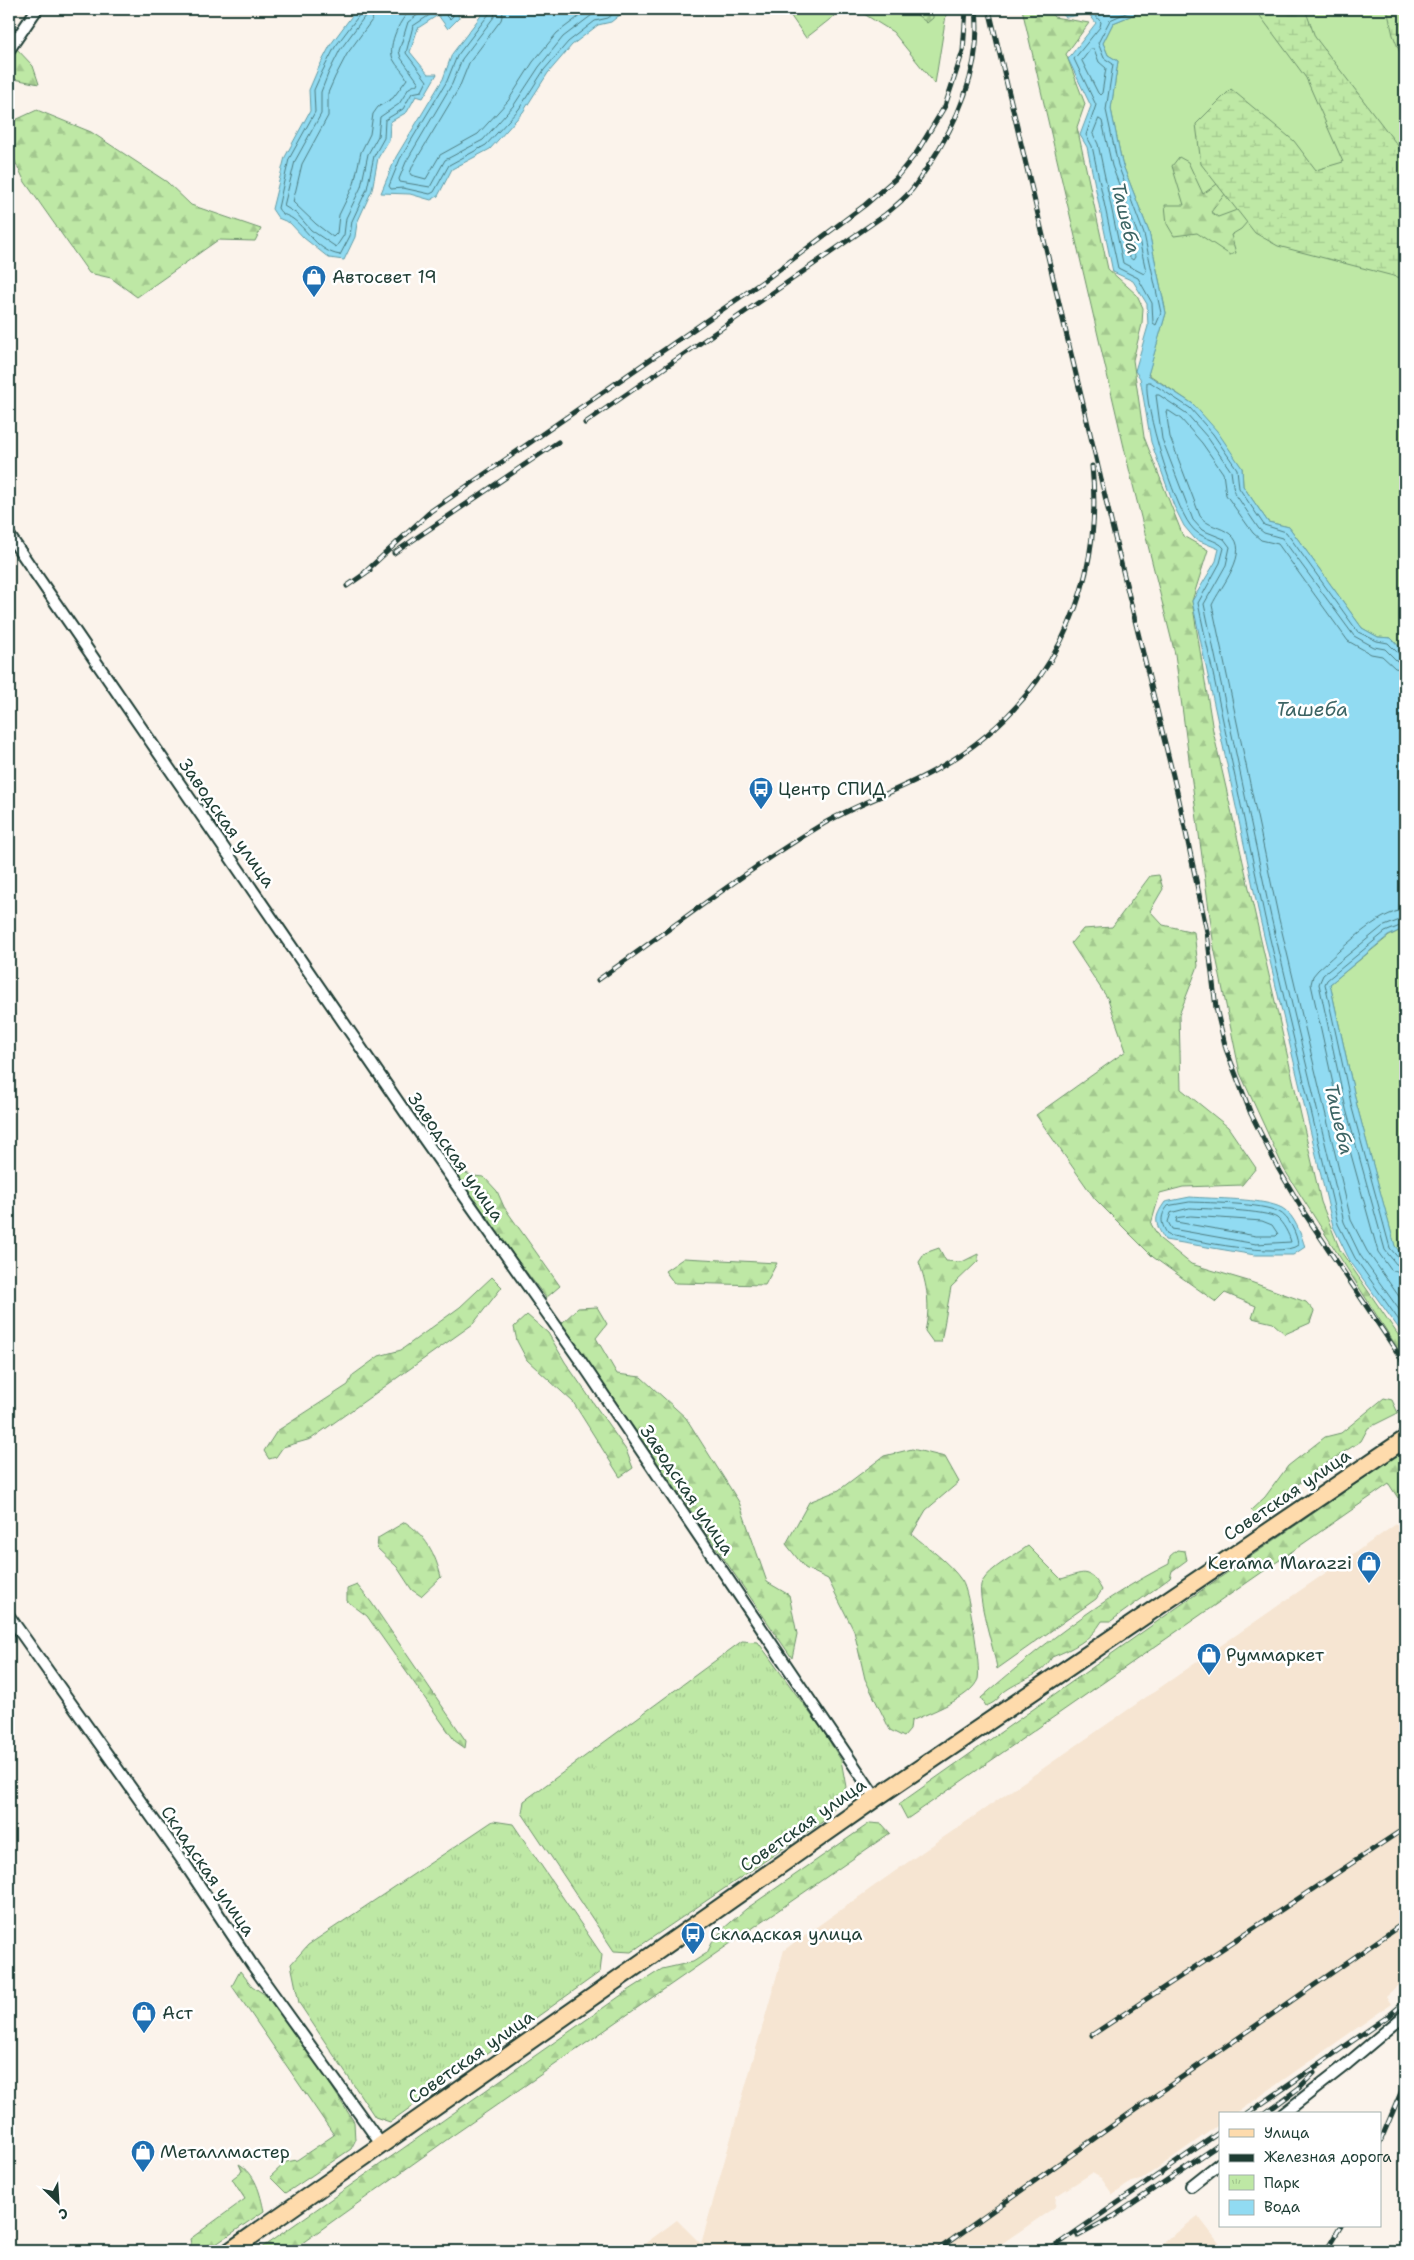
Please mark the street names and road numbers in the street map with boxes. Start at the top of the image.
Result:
street label: Заводская улица [173,754,281,892]
street label: Заводская улица [402,1088,510,1226]
street label: Заводская улица [634,1420,740,1560]
street label: Советская улица [1219,1443,1355,1547]
street label: Советская улица [735,1772,871,1878]
street label: Складская улица [155,1801,261,1941]
street label: Советская улица [403,2004,539,2110]

